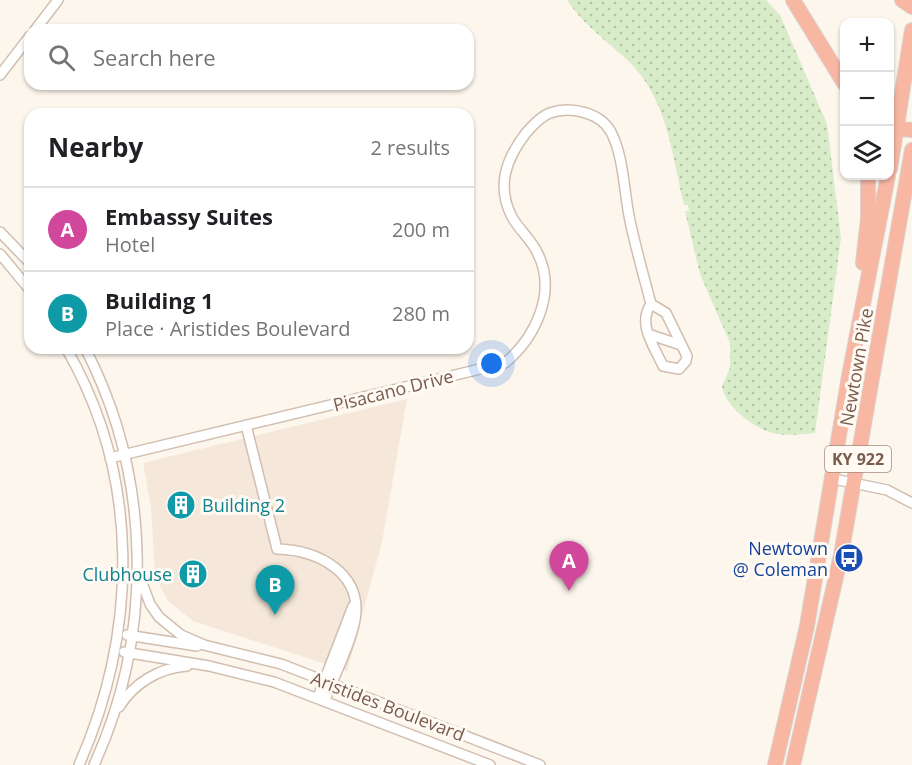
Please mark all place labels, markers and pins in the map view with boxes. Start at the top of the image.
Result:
building icon: Building 2 [165,489,197,521]
place label: Building 2 [202,493,285,517]
place label: Newtown @ Coleman [733,536,828,581]
pin: A [550,542,588,591]
bus stop icon: Newtown @ Coleman [833,542,865,574]
building icon: Clubhouse [177,558,209,590]
place label: Clubhouse [82,562,172,586]
pin: B [256,566,294,615]

